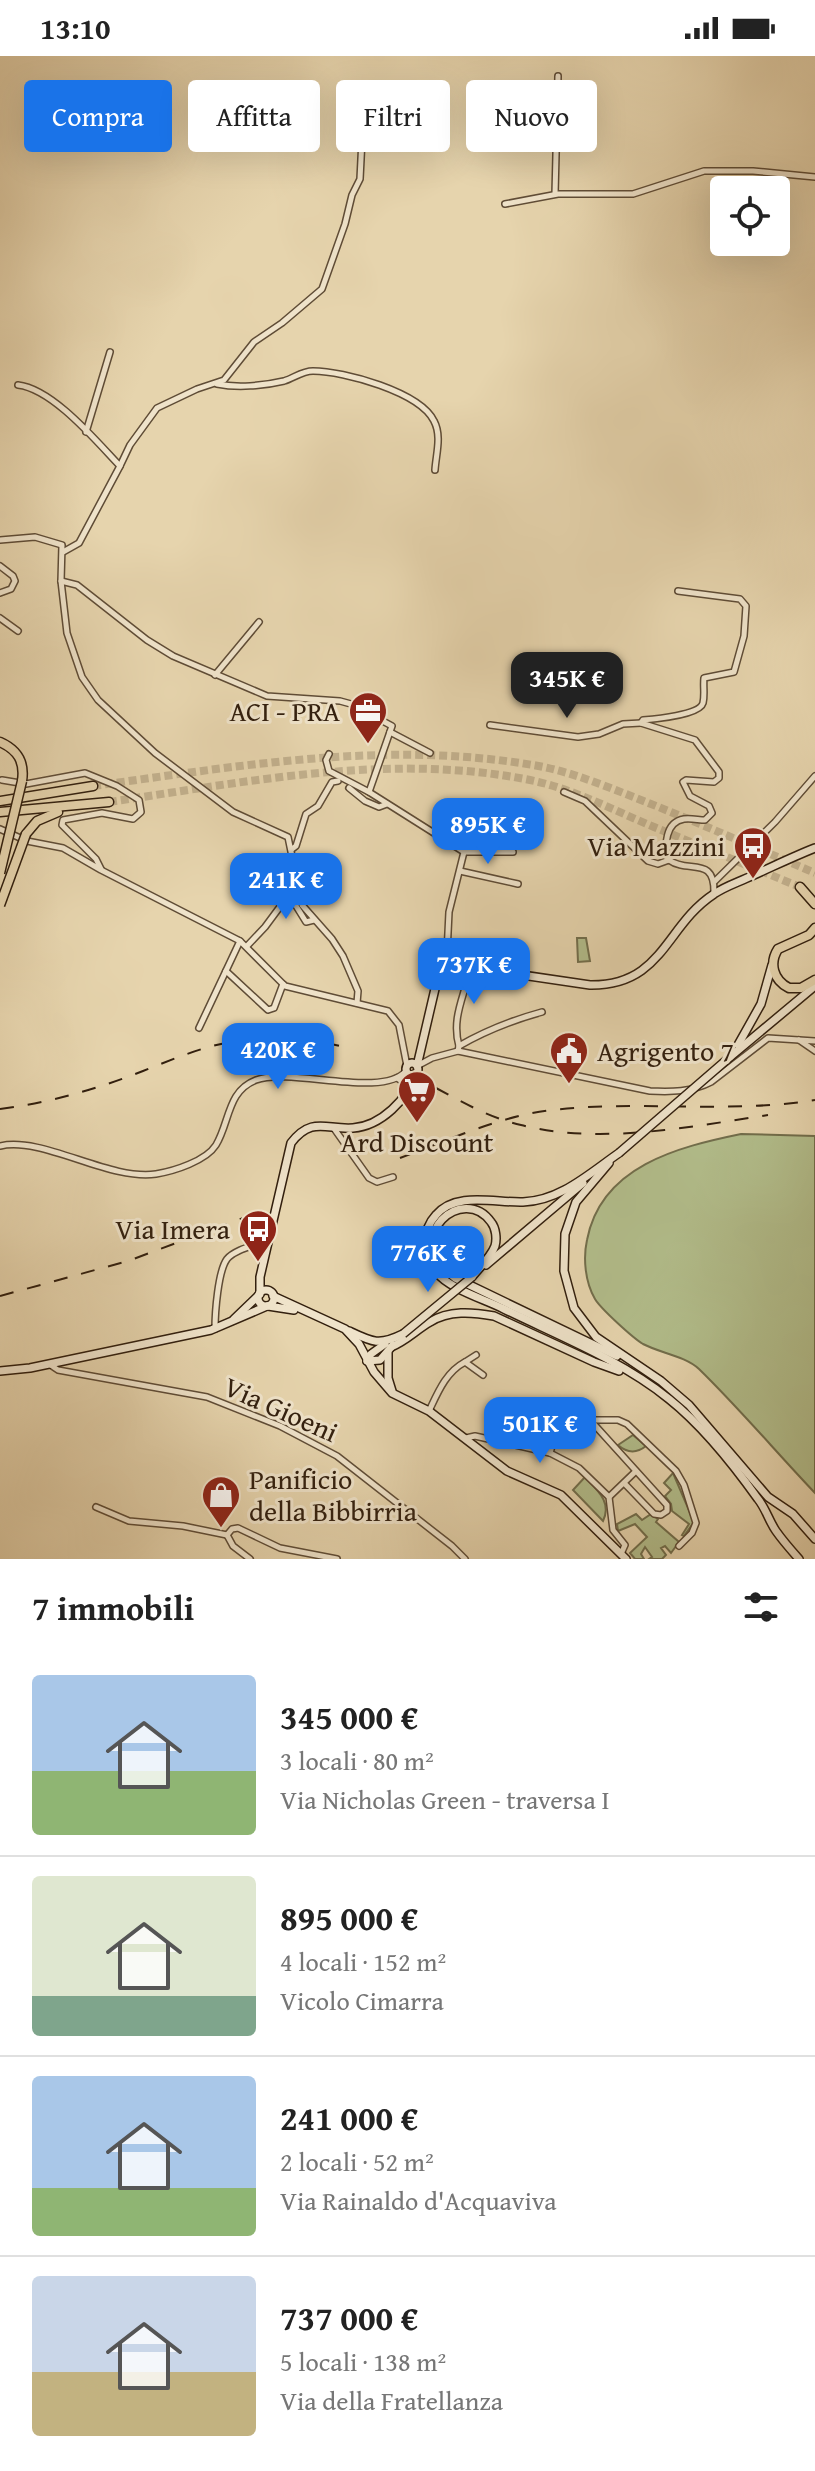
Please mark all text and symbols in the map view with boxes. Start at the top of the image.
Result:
text: 13:10 [40,6,111,50]
chip: Compra [24,80,172,152]
chip: Affitta [188,80,320,152]
chip: Filtri [336,80,450,152]
chip: Nuovo [466,80,597,152]
map controls [710,176,790,256]
button: locate [710,176,790,256]
pin: 345K € [502,652,632,720]
text: 345K € [529,658,605,697]
place label: ACI - PRA [230,690,340,731]
office icon: ACI - PRA [347,690,389,745]
pin: 895K € [423,798,553,866]
text: 895K € [450,804,526,843]
place label: Via Mazzini [587,825,725,866]
bus stop icon: Via Mazzini [732,825,774,880]
pin: 241K € [221,853,351,921]
text: 241K € [248,859,324,898]
pin: 737K € [409,938,539,1006]
text: 737K € [436,944,512,983]
pin: 420K € [213,1023,343,1091]
text: 420K € [240,1029,316,1068]
public building icon: Agrigento 7 [548,1030,590,1085]
place label: Agrigento 7 [597,1030,734,1071]
supermarket icon: Ard Discount [396,1069,438,1124]
place label: Ard Discount [341,1121,494,1162]
place label: Via Imera [115,1208,231,1249]
bus stop icon: Via Imera [237,1208,279,1263]
pin: 776K € [363,1226,493,1294]
text: 776K € [390,1232,466,1271]
street label: Via Gioeni [218,1365,345,1452]
pin: 501K € [475,1397,605,1465]
text: 501K € [502,1403,578,1442]
place label: Panificio della Bibbirria [249,1458,418,1531]
shop icon: Panificio della Bibbirria [200,1474,242,1529]
text: 7 immobili [32,1583,194,1632]
icon: filters [739,1585,783,1629]
text: 345 000 € [280,1692,418,1741]
icon: home [96,1707,192,1803]
text: 3 locali · 80 m² [280,1741,434,1780]
text: Via Nicholas Green - traversa I [280,1780,609,1819]
text: 895 000 € [280,1893,418,1942]
icon: home [96,1908,192,2004]
text: 4 locali · 152 m² [280,1942,446,1981]
text: Vicolo Cimarra [280,1981,444,2020]
text: 241 000 € [280,2093,418,2142]
icon: home [96,2108,192,2204]
text: 2 locali · 52 m² [280,2142,434,2181]
text: Via Rainaldo d'Acquaviva [280,2181,556,2220]
text: 737 000 € [280,2293,418,2342]
icon: home [96,2308,192,2404]
text: 5 locali · 138 m² [280,2342,446,2381]
text: Via della Fratellanza [280,2381,503,2420]

